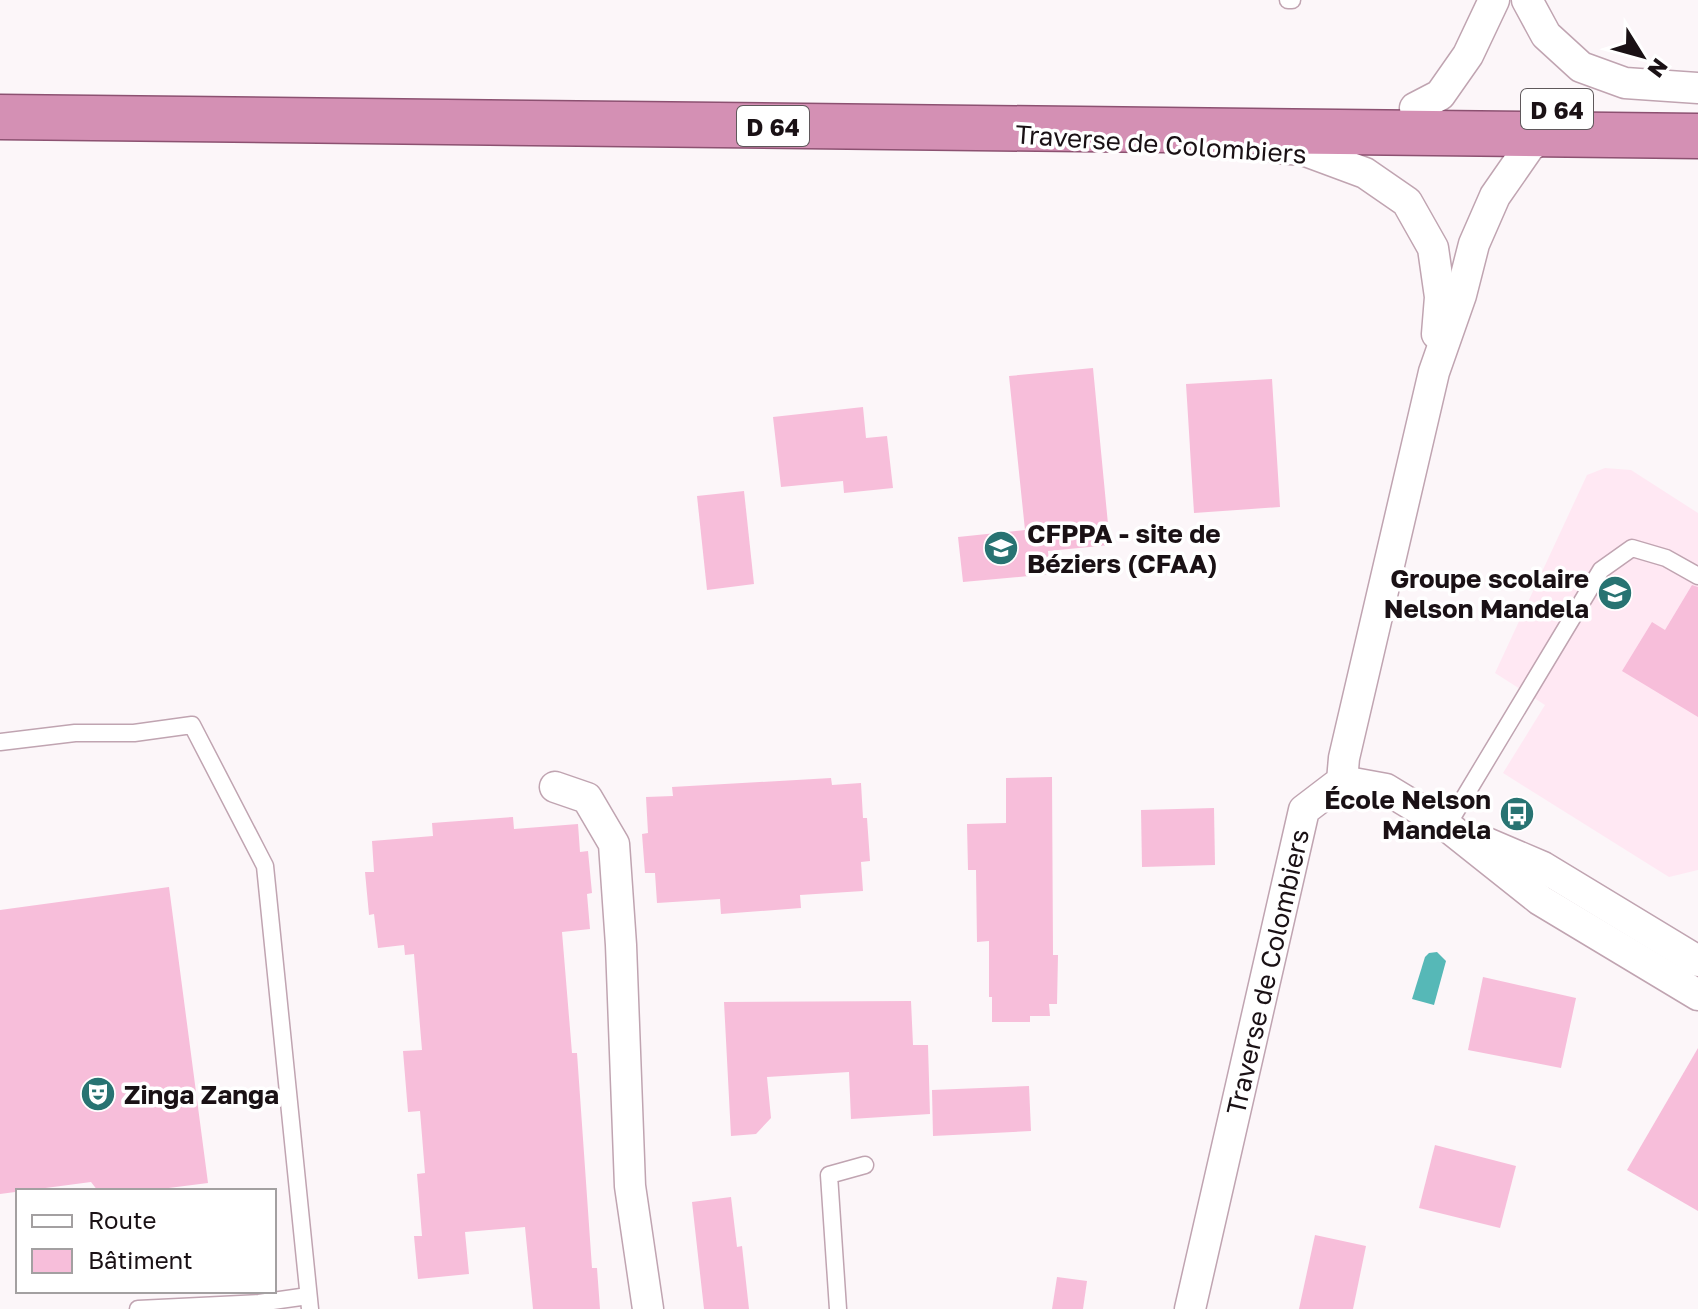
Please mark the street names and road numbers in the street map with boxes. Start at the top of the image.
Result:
road number: D 64 [1521,89,1593,129]
road number: D 64 [737,106,809,146]
street label: Traverse de Colombiers [1014,118,1308,170]
street label: Traverse de Colombiers [1219,826,1315,1118]

